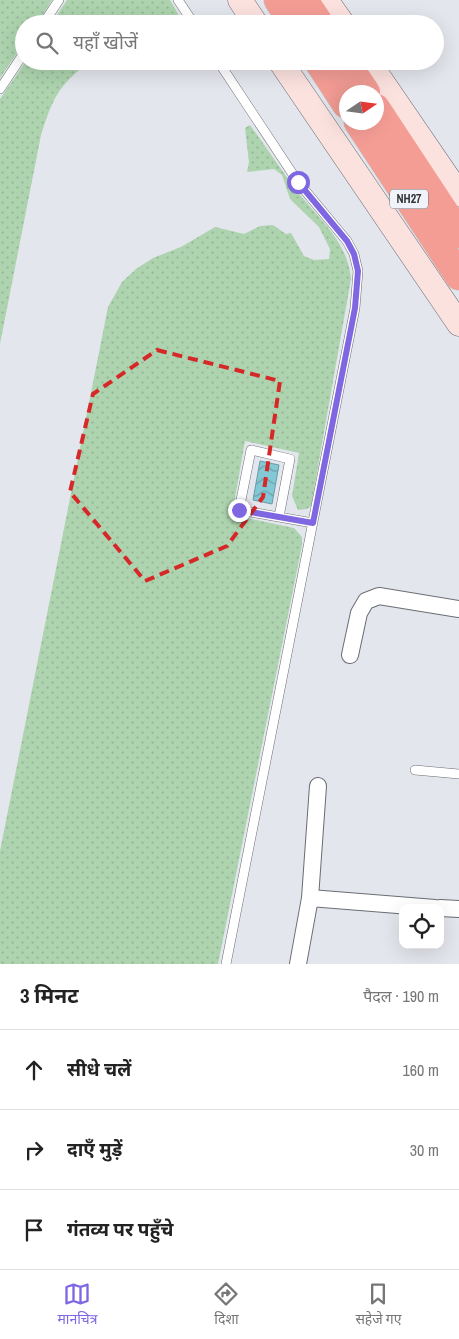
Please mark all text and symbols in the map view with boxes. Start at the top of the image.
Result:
search box [15,15,444,70]
icon: search [33,29,61,57]
text: यहाँ खोजें [73,29,138,55]
north arrow [339,85,384,130]
route start [287,171,310,194]
road number: NH27 [390,190,428,208]
route end [228,499,251,522]
map controls [399,904,444,949]
button: locate [399,904,444,949]
text: 3 मिनट [20,981,78,1010]
text: पैदल · 190 m [363,985,439,1007]
icon: ahead [20,1056,48,1084]
text: सीधे चलें [67,1056,131,1082]
text: 160 m [403,1059,439,1081]
icon: right [20,1136,48,1164]
text: दाएँ मुड़ें [67,1136,122,1162]
text: 30 m [410,1139,439,1161]
icon: arrive [20,1216,48,1244]
text: गंतव्य पर पहुँचे [67,1216,173,1242]
tab: मानचित्र [57,1280,97,1330]
tab: दिशा [212,1280,240,1330]
tab: सहेजे गए [355,1280,402,1330]

